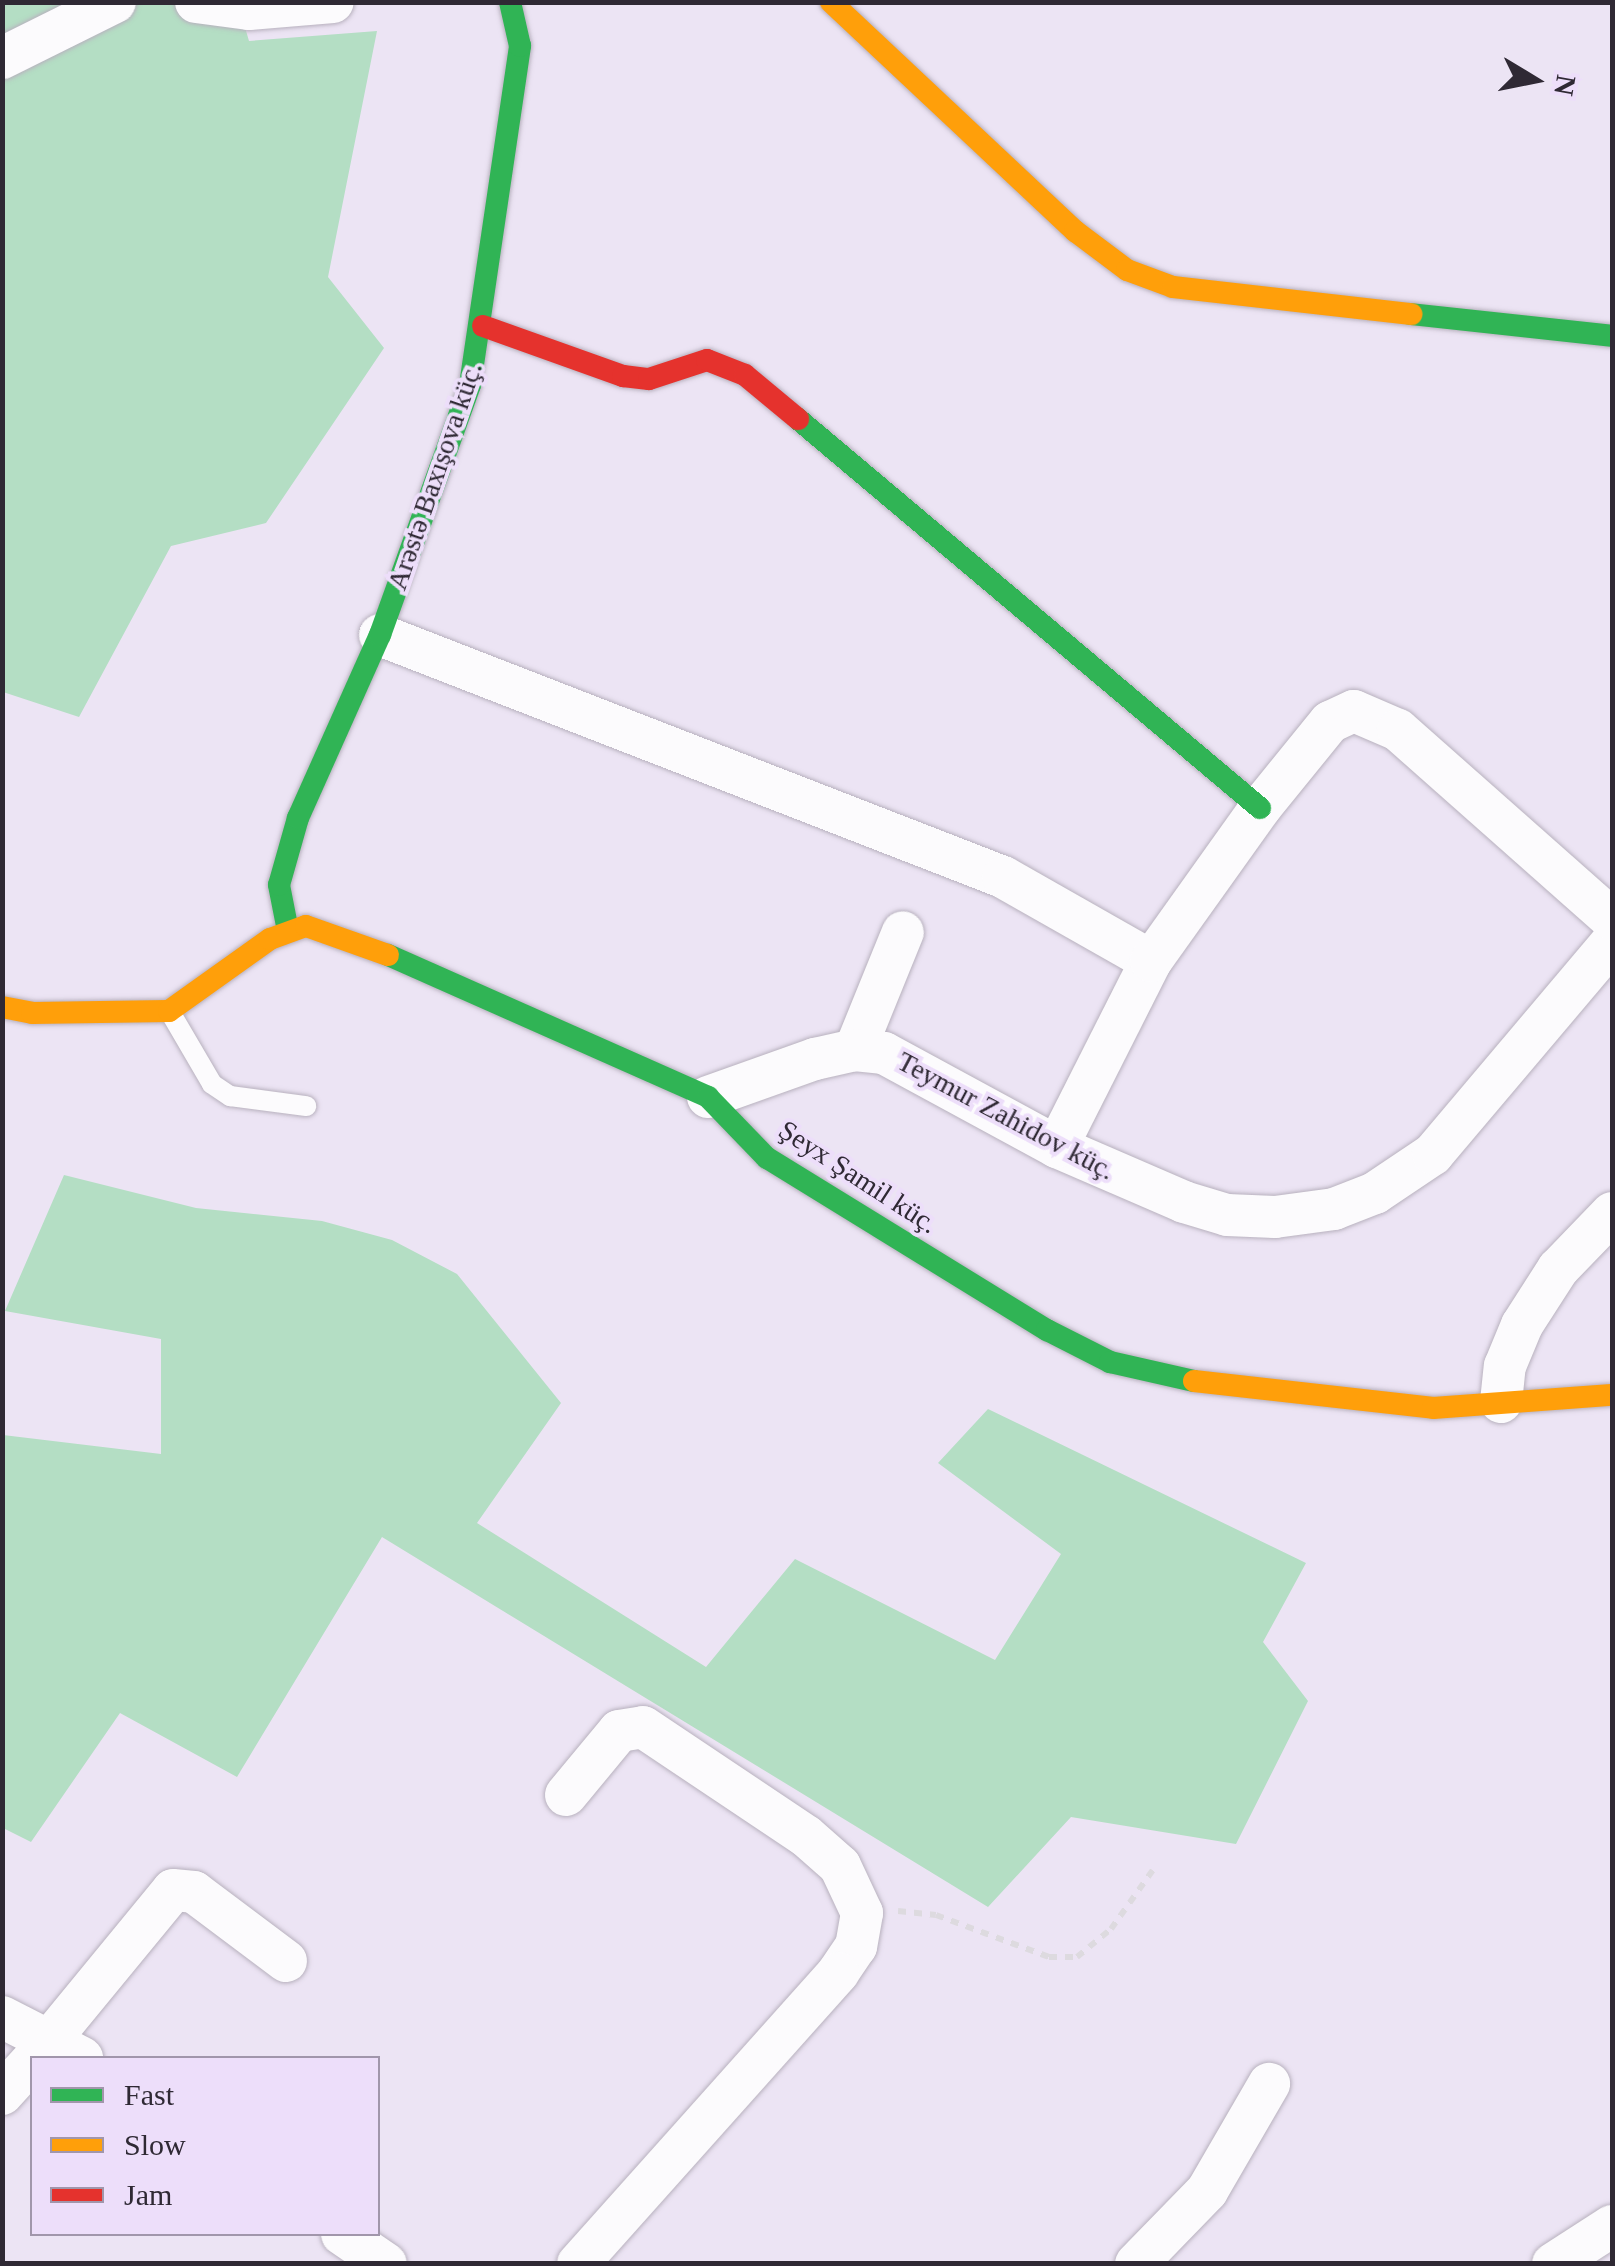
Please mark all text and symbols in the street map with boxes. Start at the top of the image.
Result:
north arrow [1485,30,1585,130]
text: N [1548,73,1582,98]
street label: Arəstə Baxışova küç. [380,358,490,594]
street label: Teymur Zahidov küç. [892,1044,1120,1188]
street label: Şeyx Şamil küç. [772,1113,944,1241]
legend [30,2056,380,2236]
text: Fast [124,2078,174,2111]
text: Slow [124,2128,186,2161]
text: Jam [124,2178,172,2211]

